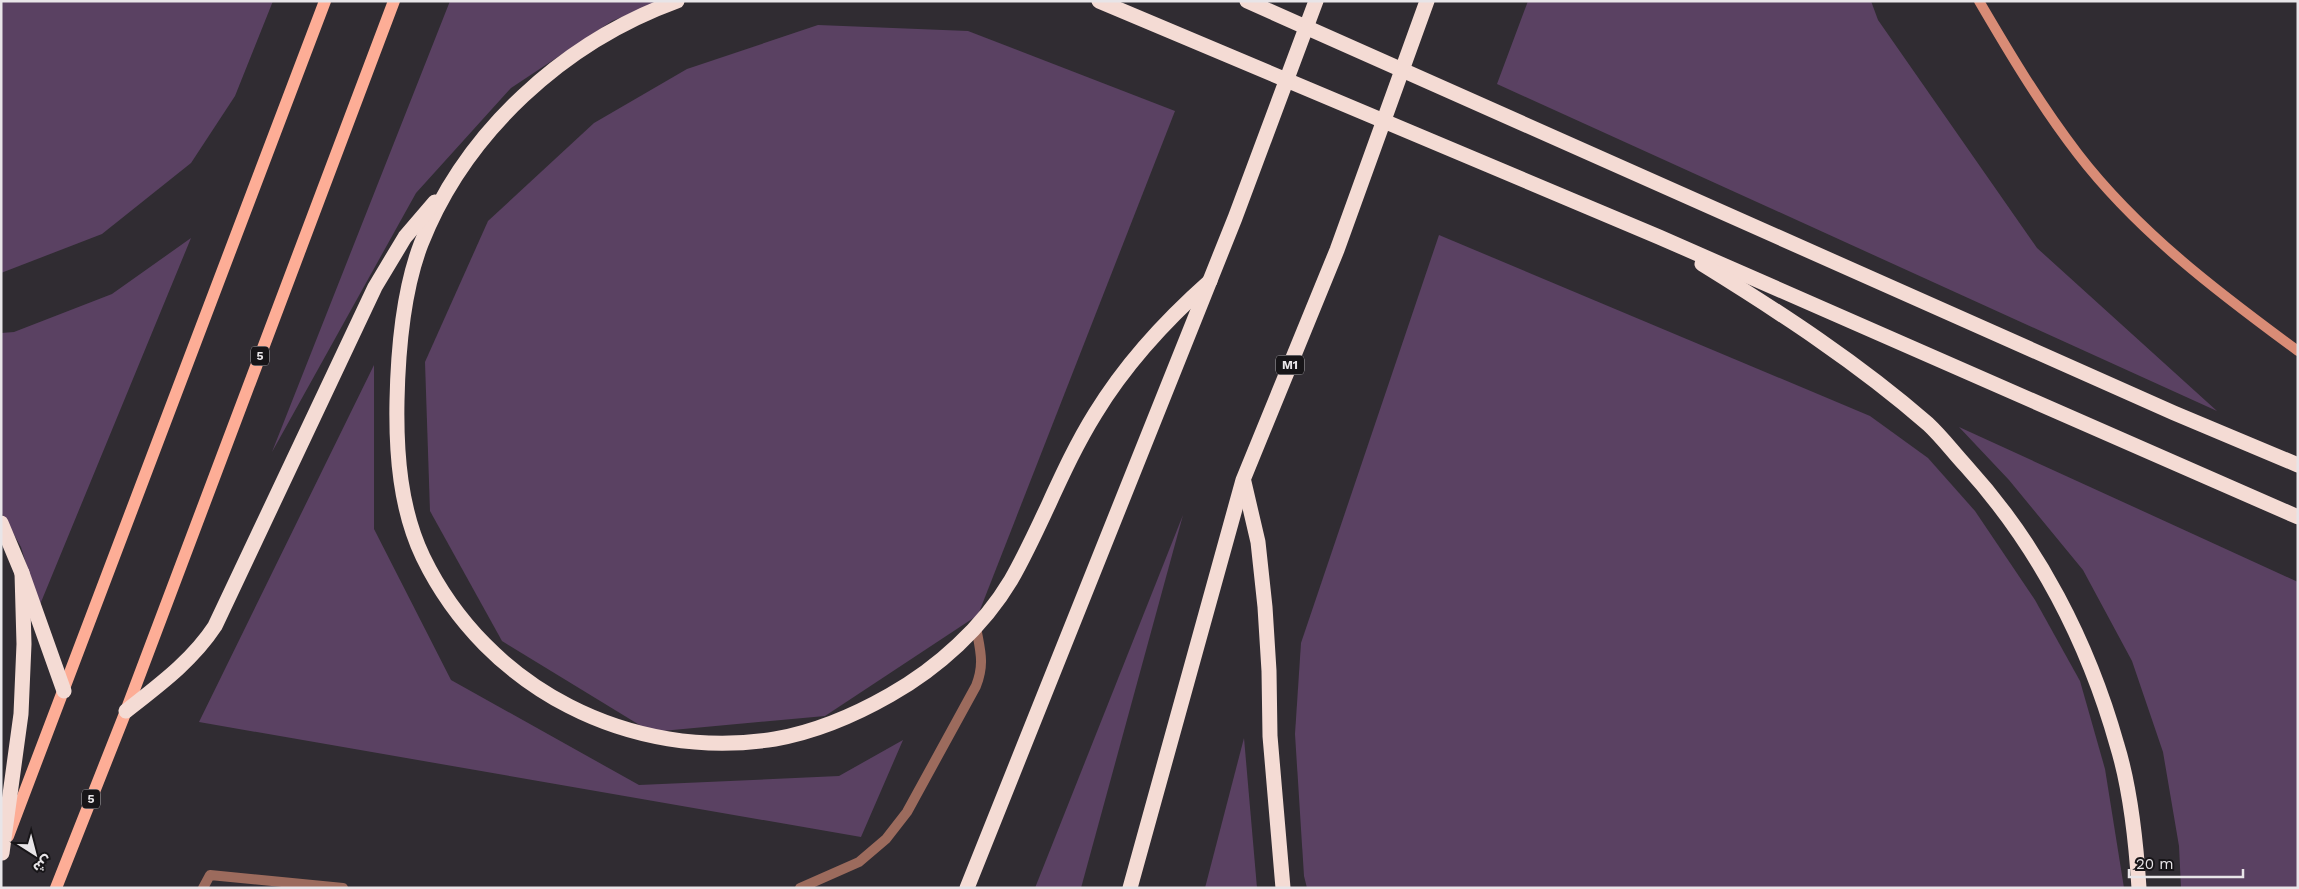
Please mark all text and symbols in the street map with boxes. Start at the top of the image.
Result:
road number: 5 [251,346,269,366]
road number: M1 [1276,356,1304,374]
road number: 5 [82,790,100,809]
north arrow [10,829,60,879]
scale bar [2129,846,2243,878]
text: ش [30,852,55,877]
text: 20 m [2136,855,2174,873]

